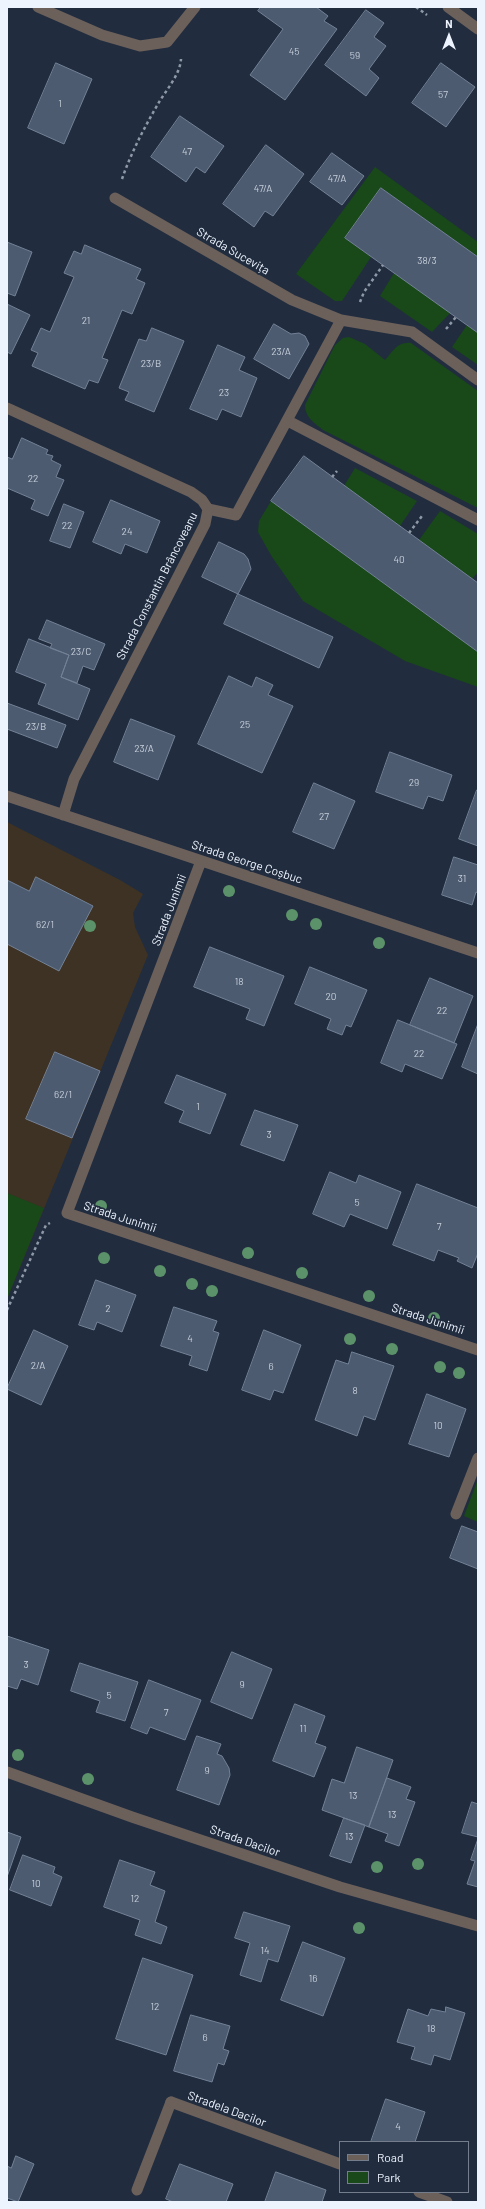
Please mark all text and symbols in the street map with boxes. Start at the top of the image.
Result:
north arrow [429,16,469,56]
text: N [445,17,453,30]
house number: 45 [289,46,299,58]
house number: 59 [350,50,360,62]
house number: 57 [438,89,448,101]
house number: 1 [58,98,62,110]
house number: 47 [182,146,192,158]
house number: 47/A [328,173,346,185]
house number: 47/A [254,183,272,195]
street label: Strada Sucevița [194,224,272,278]
house number: 38/3 [417,255,437,267]
house number: 21 [82,315,90,327]
house number: 23/A [271,346,291,358]
house number: 23/B [141,358,161,370]
house number: 23 [219,387,229,399]
house number: 22 [28,473,38,485]
street label: Strada Constantin Brâncoveanu [113,510,201,662]
house number: 22 [62,520,72,532]
house number: 24 [122,526,132,538]
house number: 40 [393,554,405,566]
house number: 23/C [71,646,91,658]
house number: 25 [240,719,250,731]
house number: 23/B [26,721,46,733]
house number: 23/A [134,743,154,755]
house number: 29 [409,777,419,789]
house number: 27 [319,811,329,823]
street label: Strada George Coșbuc [190,837,304,887]
street label: Strada Junimii [149,872,189,948]
house number: 31 [458,873,466,885]
house number: 62/1 [36,919,54,931]
house number: 18 [235,976,243,988]
house number: 20 [325,991,337,1003]
house number: 22 [437,1005,447,1017]
house number: 22 [414,1048,424,1060]
house number: 62/1 [54,1089,72,1101]
house number: 1 [196,1101,200,1113]
house number: 3 [266,1129,272,1141]
house number: 5 [354,1197,360,1209]
street label: Strada Junimii [82,1198,158,1236]
house number: 7 [437,1221,441,1233]
street label: Strada Junimii [390,1300,466,1338]
house number: 2 [105,1303,111,1315]
house number: 4 [187,1333,193,1345]
house number: 2/A [31,1360,45,1372]
house number: 6 [268,1361,274,1373]
house number: 8 [352,1385,358,1397]
house number: 10 [433,1420,443,1432]
house number: 3 [23,1659,29,1671]
house number: 9 [239,1679,245,1691]
house number: 5 [106,1690,112,1702]
house number: 7 [164,1707,168,1719]
house number: 11 [299,1723,307,1735]
house number: 9 [204,1765,210,1777]
house number: 13 [349,1790,357,1802]
house number: 13 [388,1809,396,1821]
street label: Strada Dacilor [208,1822,282,1860]
house number: 13 [345,1831,353,1843]
house number: 10 [31,1878,41,1890]
house number: 12 [131,1893,139,1905]
house number: 14 [260,1945,270,1957]
house number: 16 [309,1973,317,1985]
house number: 12 [151,2001,159,2013]
house number: 18 [427,2023,435,2035]
house number: 6 [202,2032,208,2044]
street label: Stradela Dacilor [186,2088,268,2130]
house number: 4 [395,2121,401,2133]
legend [339,2141,469,2193]
text: Road [377,2150,404,2164]
text: Park [377,2170,401,2184]

